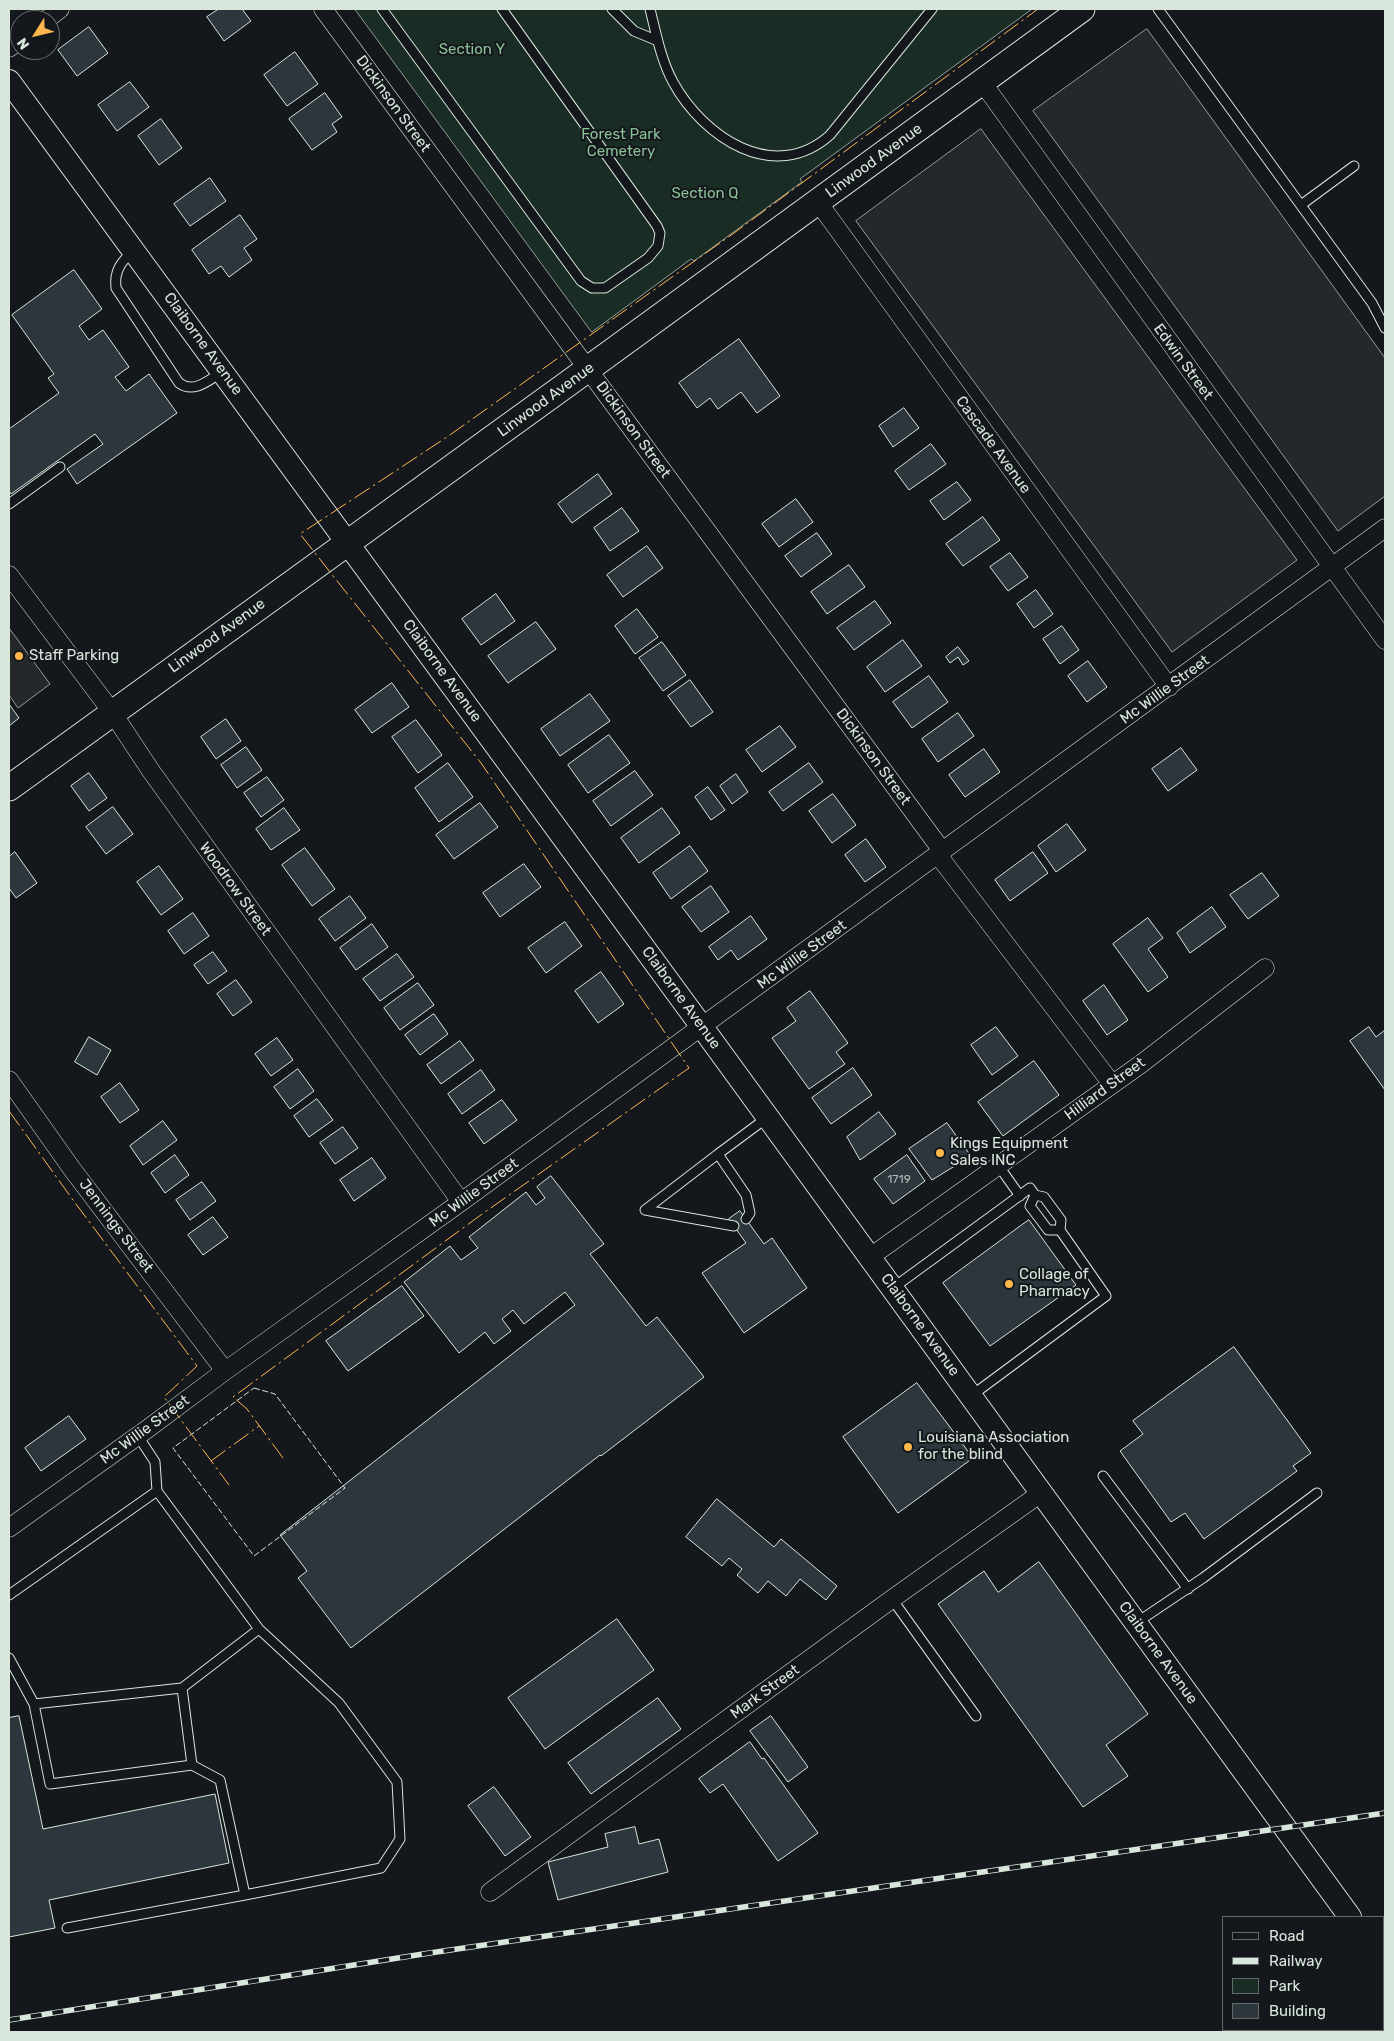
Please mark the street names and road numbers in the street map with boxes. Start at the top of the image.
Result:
street label: Dickinson Street [352,52,434,156]
street label: Linwood Avenue [822,120,926,202]
street label: Claiborne Avenue [160,289,246,399]
street label: Edwin Street [1149,320,1217,404]
street label: Linwood Avenue [494,359,598,441]
street label: Dickinson Street [592,378,674,482]
street label: Cascade Avenue [952,393,1034,497]
street label: Linwood Avenue [165,595,269,677]
street label: Claiborne Avenue [399,616,485,726]
street label: Mc Willie Street [1117,652,1213,728]
street label: Dickinson Street [832,705,914,809]
street label: Woodrow Street [195,839,275,939]
street label: Mc Willie Street [754,917,850,993]
street label: Claiborne Avenue [638,943,724,1053]
street label: Hilliard Street [1061,1054,1149,1124]
street label: Mc Willie Street [426,1155,522,1231]
street label: Jennings Street [75,1176,157,1276]
street label: Claiborne Avenue [877,1270,963,1380]
street label: Mc Willie Street [97,1392,193,1468]
street label: Claiborne Avenue [1115,1598,1201,1708]
street label: Mark Street [727,1661,803,1723]

